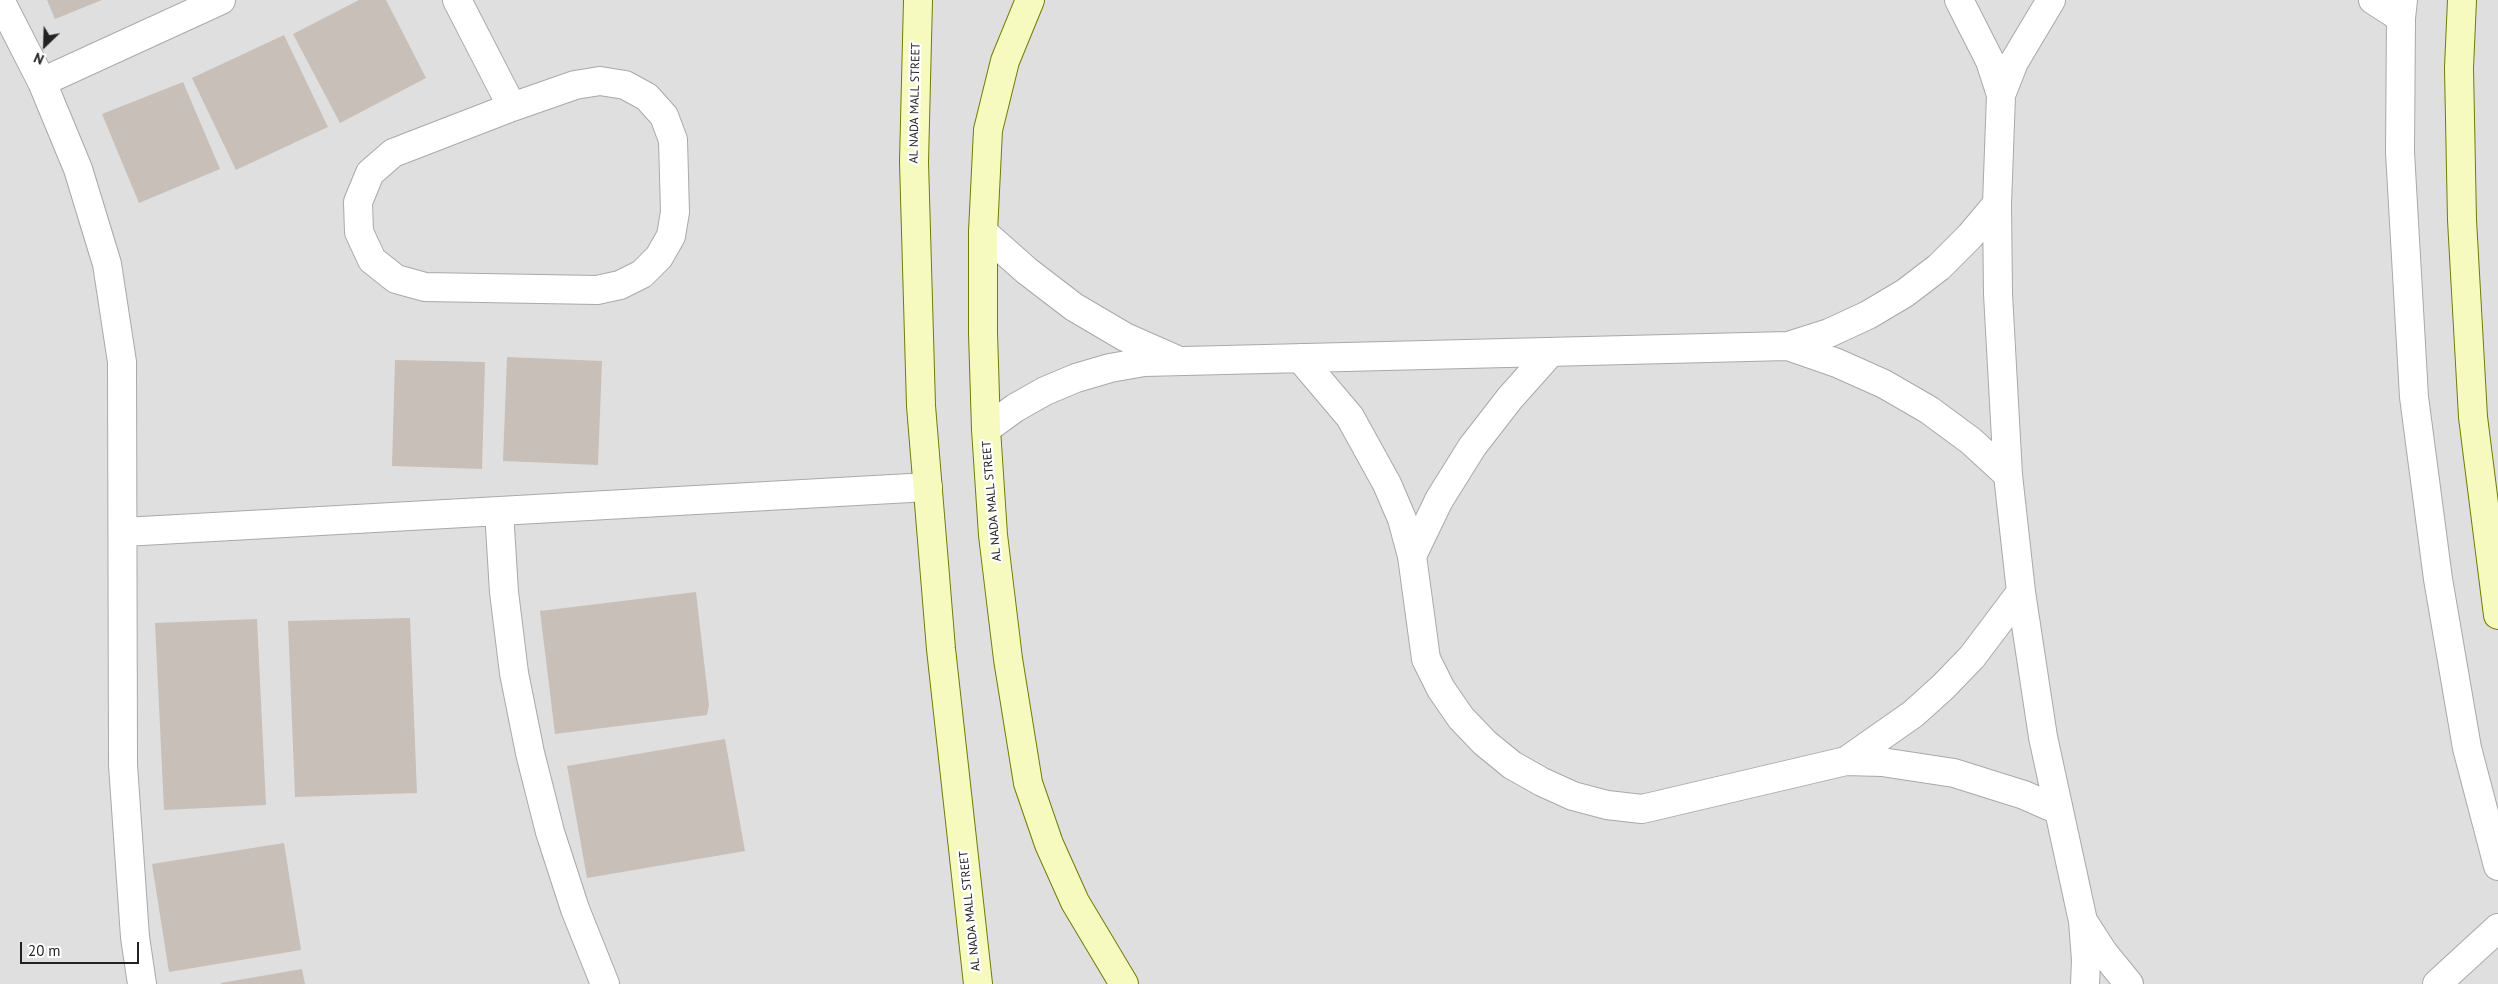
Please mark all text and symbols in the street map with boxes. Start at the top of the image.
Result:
north arrow [20,20,70,70]
street label: AL NADA MALL STREET [907,42,923,164]
text: N [31,49,47,69]
street label: AL NADA MALL STREET [980,440,1004,562]
street label: AL NADA MALL STREET [957,850,983,972]
scale bar [22,932,141,964]
text: 20 m [28,941,61,960]

